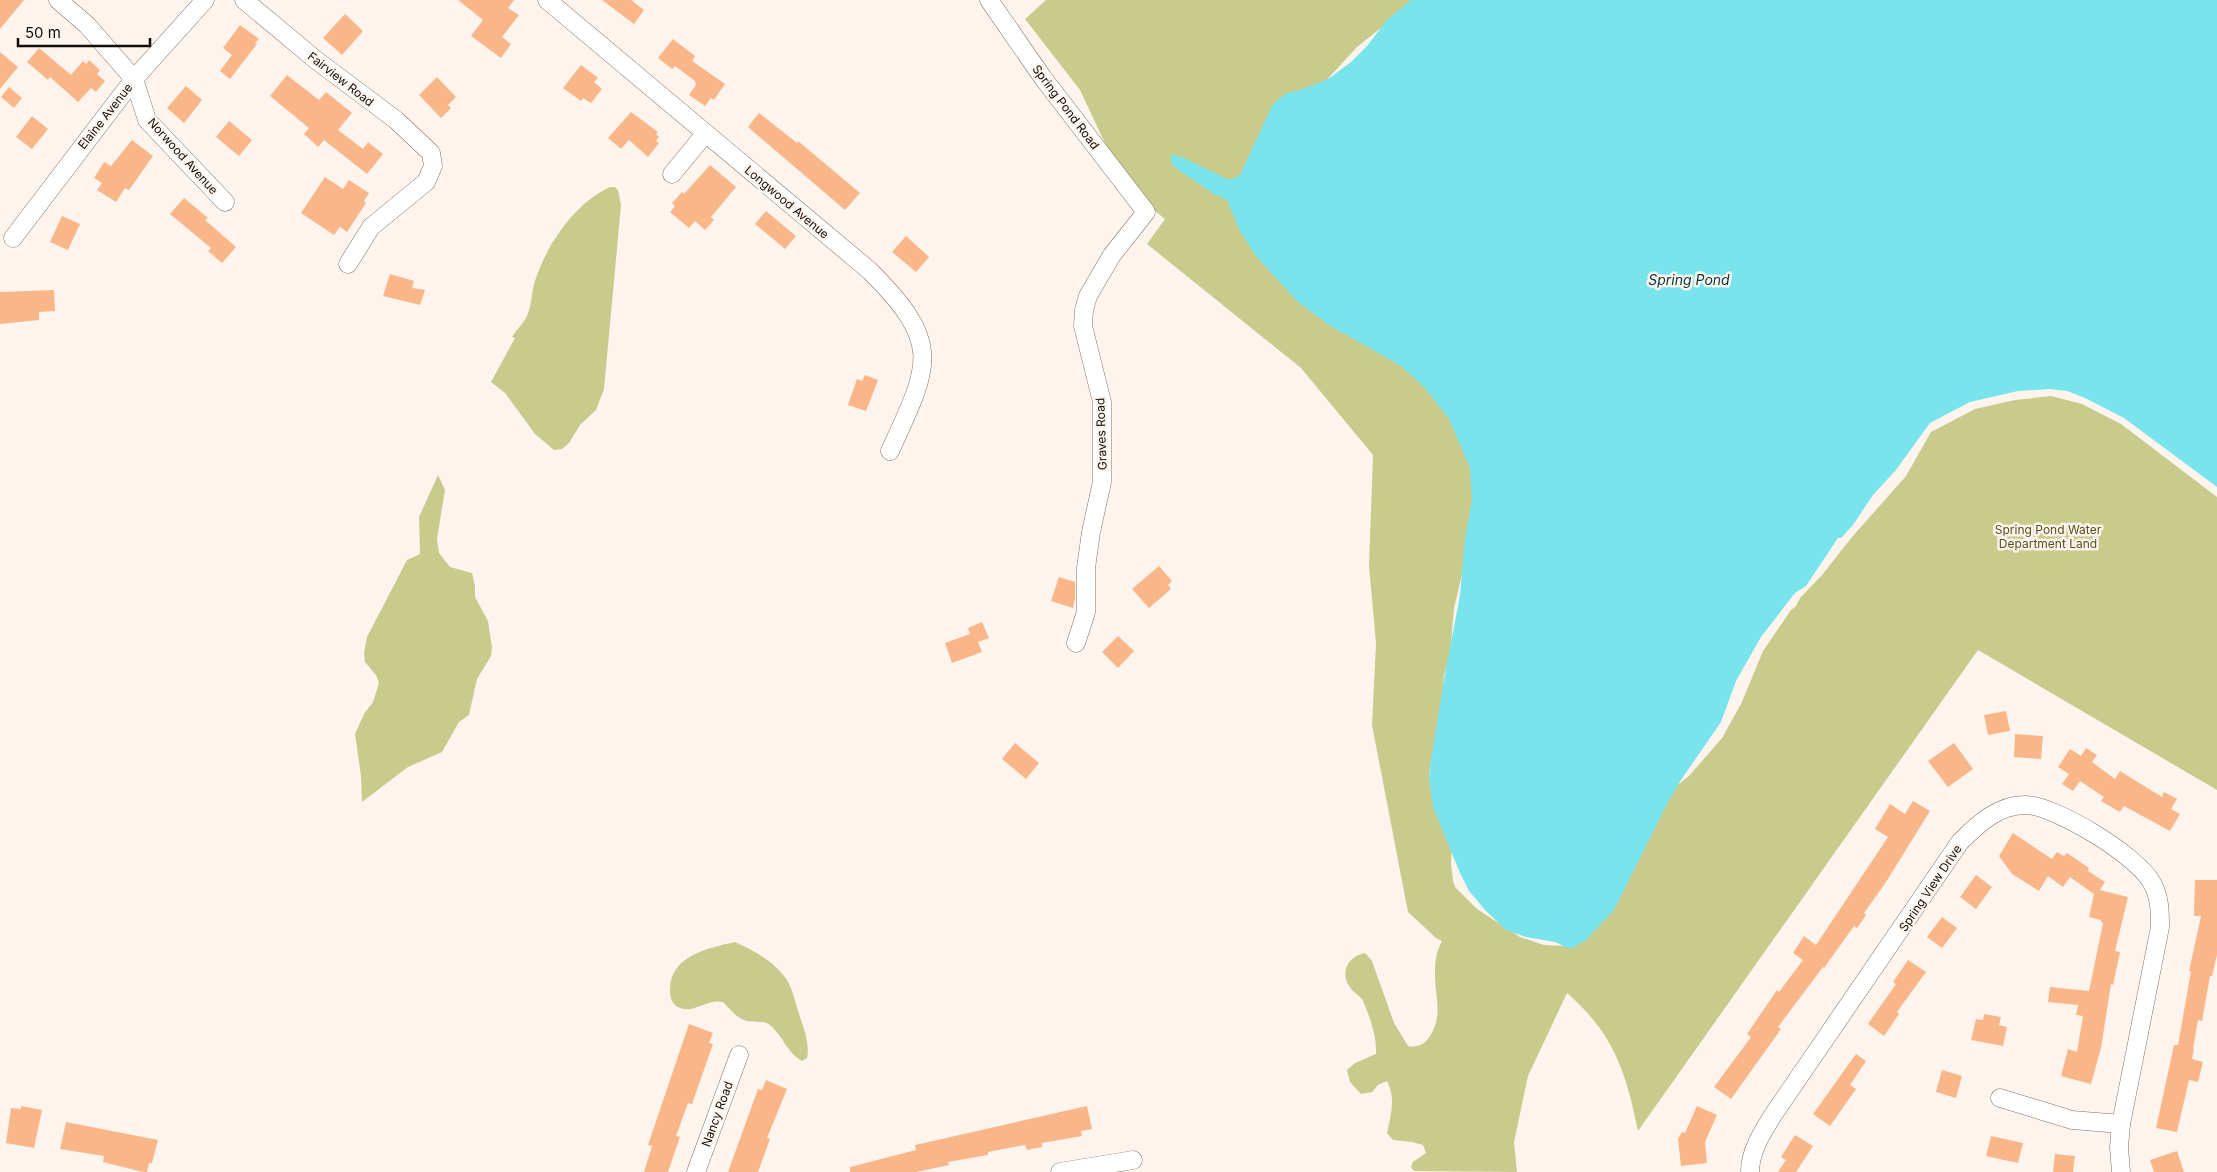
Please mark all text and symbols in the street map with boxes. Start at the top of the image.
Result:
scale bar [18,15,150,47]
text: 50 m [25,23,61,42]
street label: Fairview Road [305,49,377,109]
street label: Spring Pond Road [1029,62,1103,152]
street label: Elaine Avenue [75,80,135,152]
street label: Norwood Avenue [145,115,221,197]
street label: Longwood Avenue [742,162,832,242]
water label: Spring Pond [1648,271,1730,288]
street label: Graves Road [1092,398,1110,470]
park label: Spring Pond Water Department Land [1995,522,2102,551]
street label: Spring View Drive [1895,842,1965,934]
street label: Nancy Road [698,1079,736,1149]

